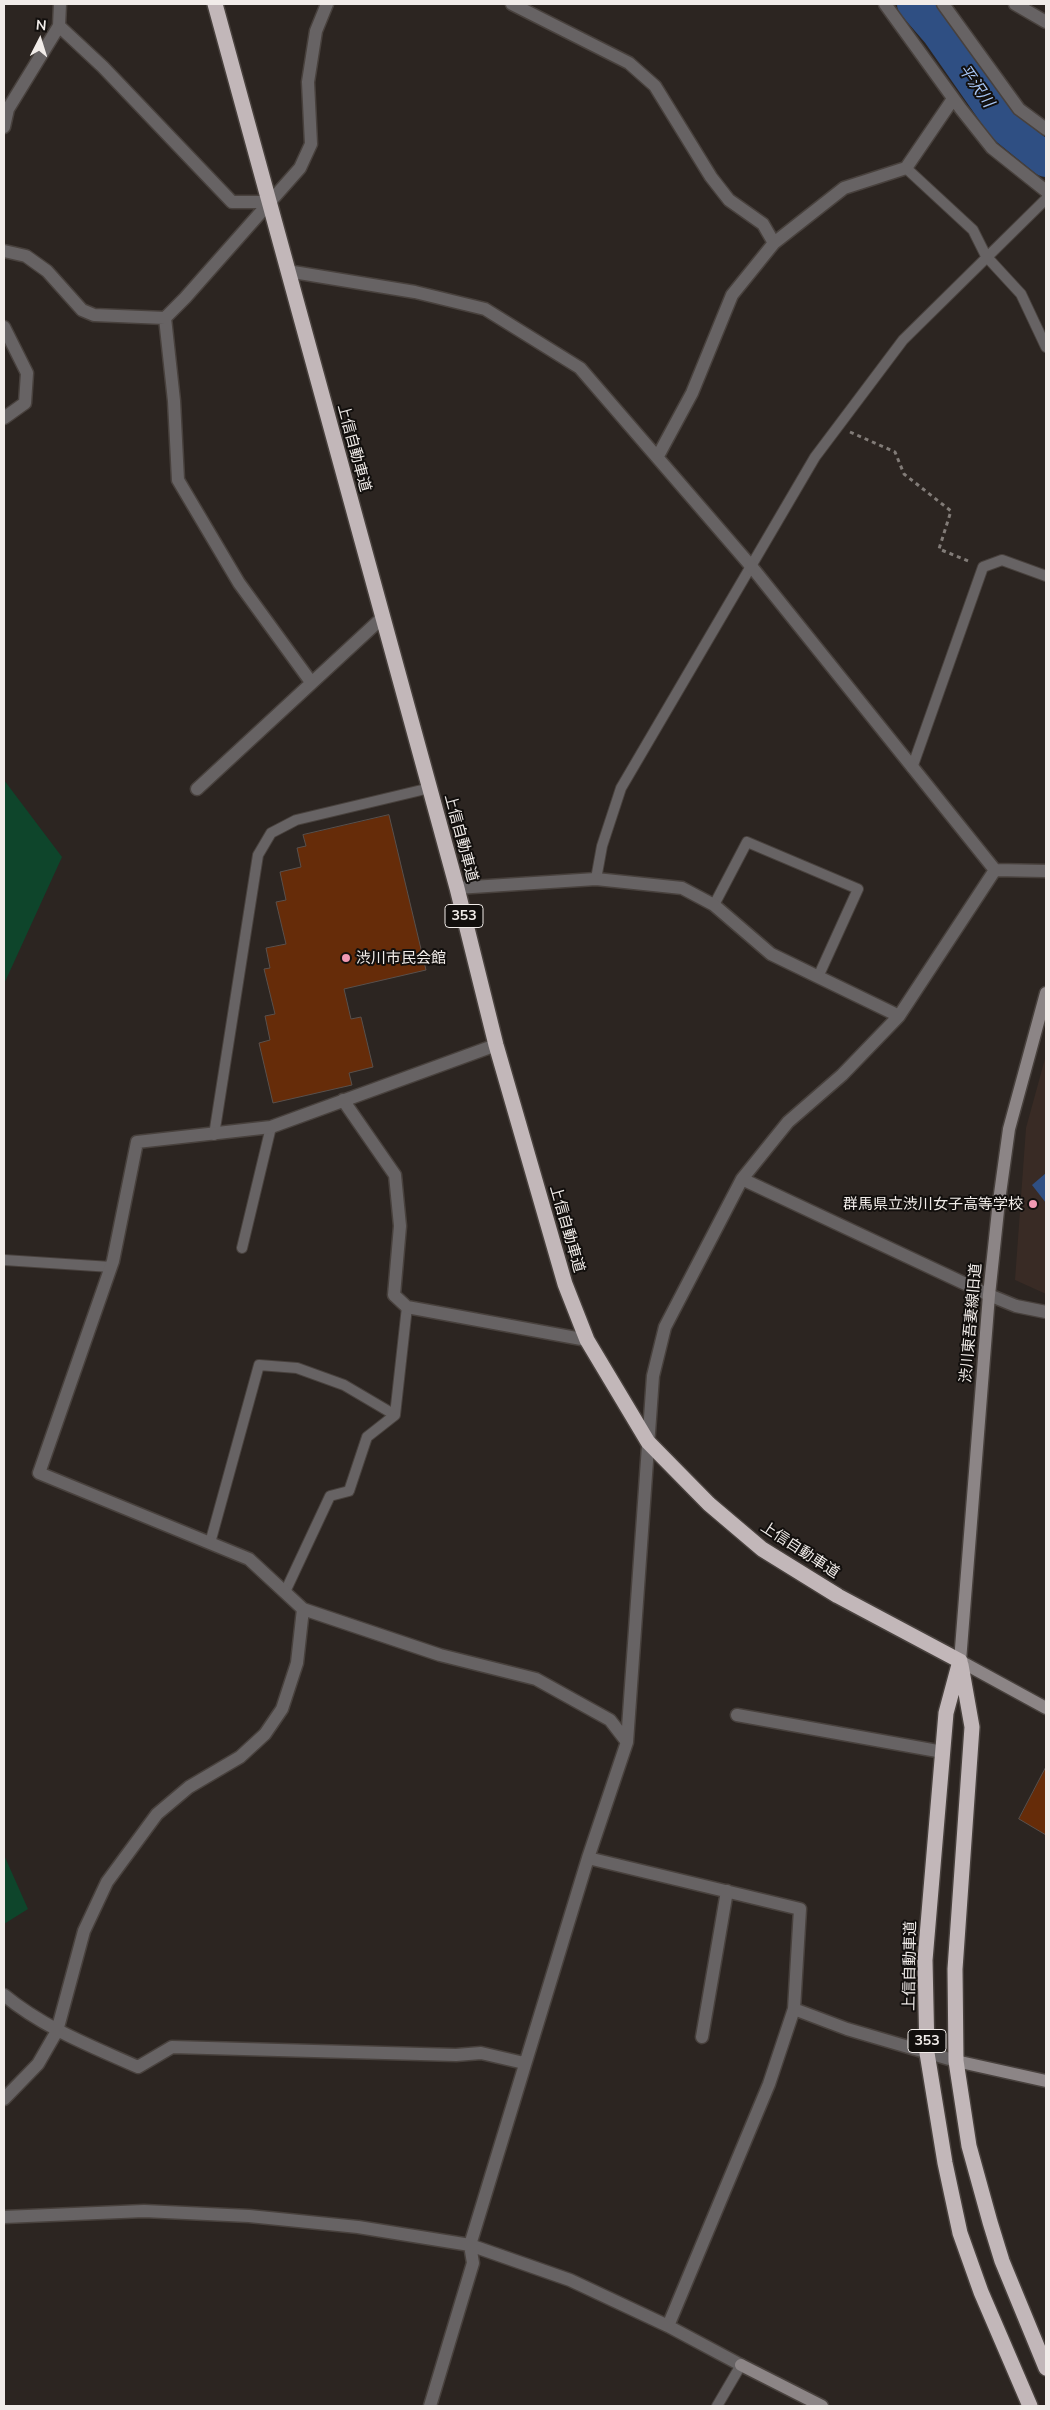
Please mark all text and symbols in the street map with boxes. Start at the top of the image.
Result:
north arrow [15,15,65,65]
text: N [35,16,47,34]
water label: 平沢川 [954,61,998,111]
street label: 上信自動車道 [334,402,374,494]
street label: 上信自動車道 [441,792,481,884]
road number: 353 [445,904,483,928]
place label: 渋川市民会館 [356,949,446,967]
marker: 渋川市民会館 [340,952,352,964]
street label: 上信自動車道 [546,1183,588,1275]
place label: 群馬県立渋川女子高等学校 [843,1195,1023,1213]
marker: 群馬県立渋川女子高等学校 [1027,1198,1039,1210]
street label: 渋川東吾妻線旧道 [957,1262,985,1384]
street label: 上信自動車道 [757,1518,843,1582]
street label: 上信自動車道 [900,1921,920,2011]
road number: 353 [908,2030,946,2052]

